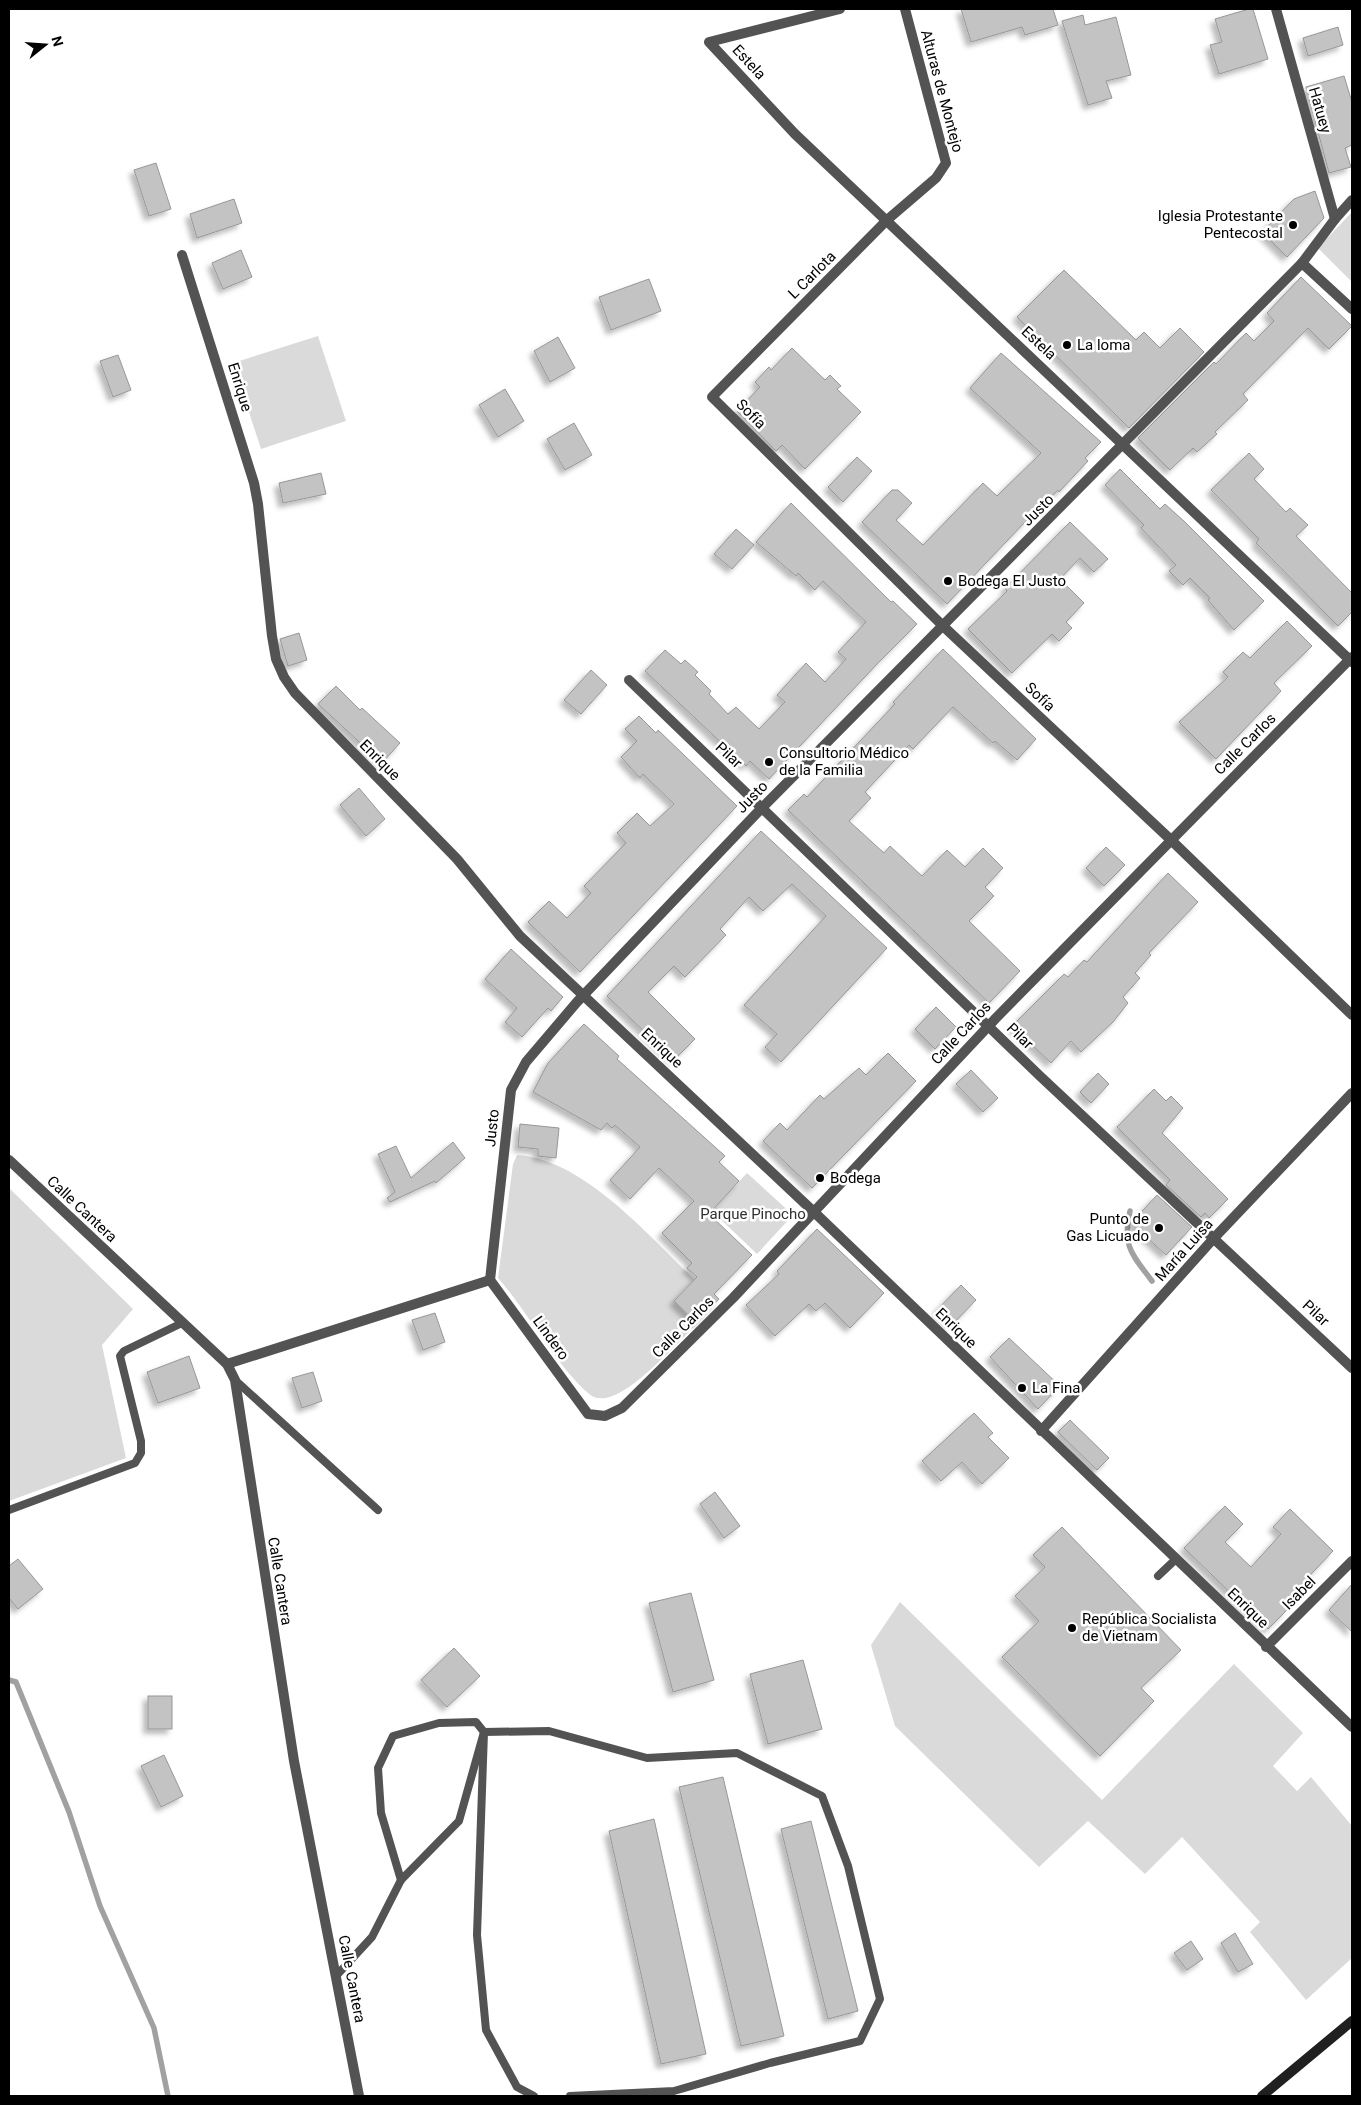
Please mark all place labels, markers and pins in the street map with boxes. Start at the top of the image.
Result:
place label: Iglesia Protestante Pentecostal [1158,207,1283,242]
marker: Iglesia Protestante Pentecostal [1287,219,1299,231]
place label: La loma [1077,336,1130,354]
marker: La loma [1061,339,1073,351]
place label: Bodega El Justo [958,572,1066,590]
marker: Bodega El Justo [942,575,954,587]
place label: Consultorio Médico de la Familia [779,744,909,779]
marker: Consultorio Médico de la Familia [763,756,775,768]
place label: Bodega [830,1169,881,1187]
marker: Bodega [814,1172,826,1184]
place label: Punto de Gas Licuado [1066,1210,1149,1245]
marker: Punto de Gas Licuado [1153,1222,1165,1234]
place label: La Fina [1032,1379,1080,1397]
marker: La Fina [1016,1382,1028,1394]
place label: República Socialista de Vietnam [1082,1610,1217,1645]
marker: República Socialista de Vietnam [1066,1622,1078,1634]

